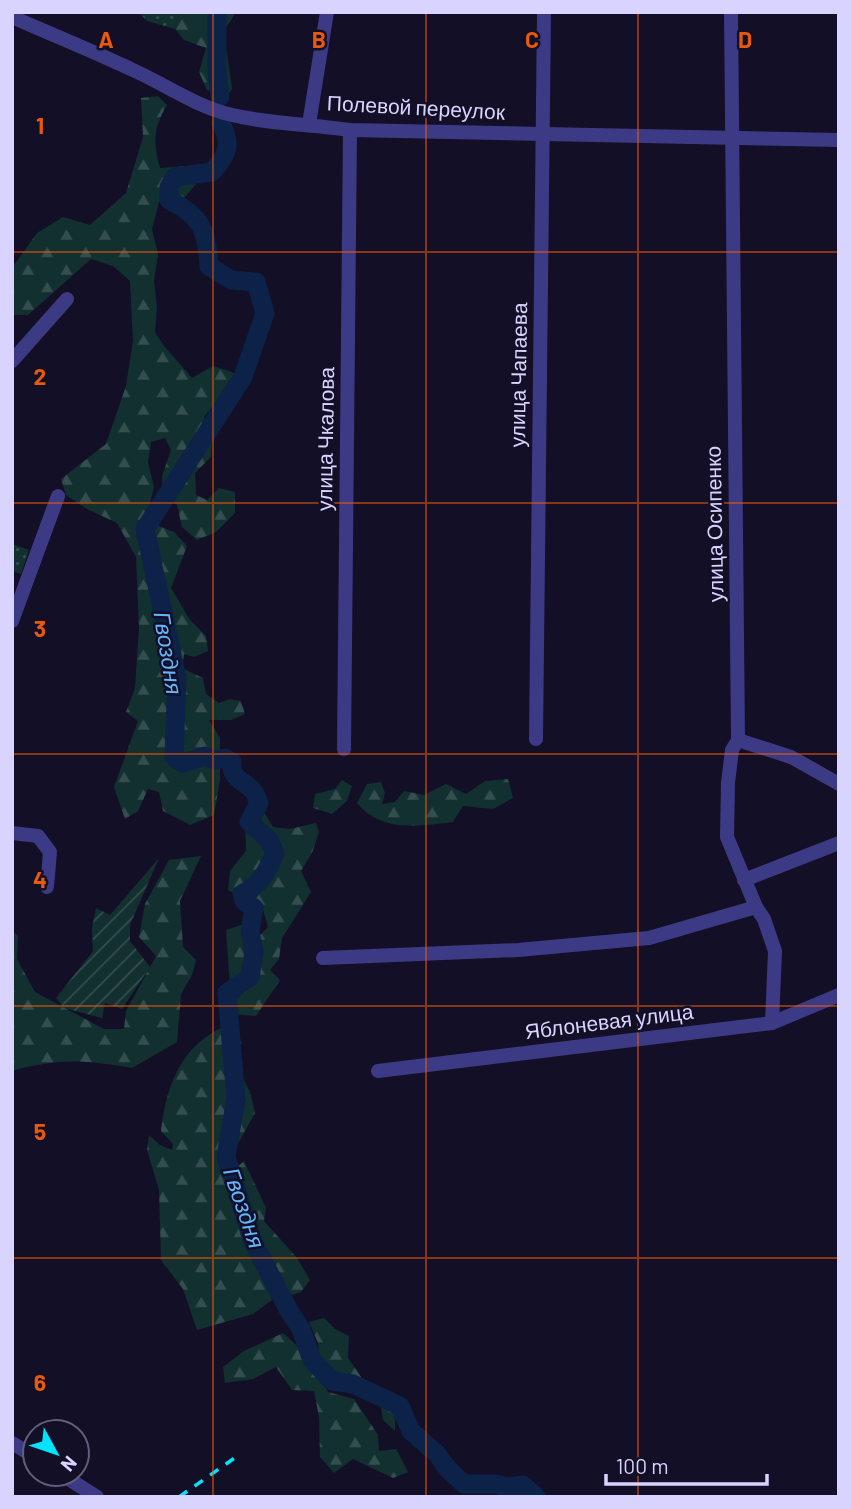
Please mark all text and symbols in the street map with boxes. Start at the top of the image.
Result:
text: A [98,25,114,53]
text: B [312,25,326,53]
text: C [525,25,539,53]
text: D [738,25,752,53]
street label: Полевой переулок [326,89,507,124]
text: 1 [36,111,44,139]
street label: улица Чапаева [504,302,531,448]
text: 2 [34,362,46,390]
street label: улица Чкалова [311,366,338,511]
street label: улица Осипенко [700,446,727,602]
water label: Гвоздня [149,609,189,696]
text: 3 [34,614,46,642]
text: 4 [33,865,47,893]
street label: Яблоневая улица [523,998,695,1043]
text: 5 [34,1117,46,1145]
water label: Гвоздня [218,1164,272,1252]
text: 6 [34,1368,46,1396]
north arrow [21,1418,91,1488]
scale bar [606,1442,767,1486]
text: N [57,1452,82,1476]
text: 100 m [616,1453,669,1478]

